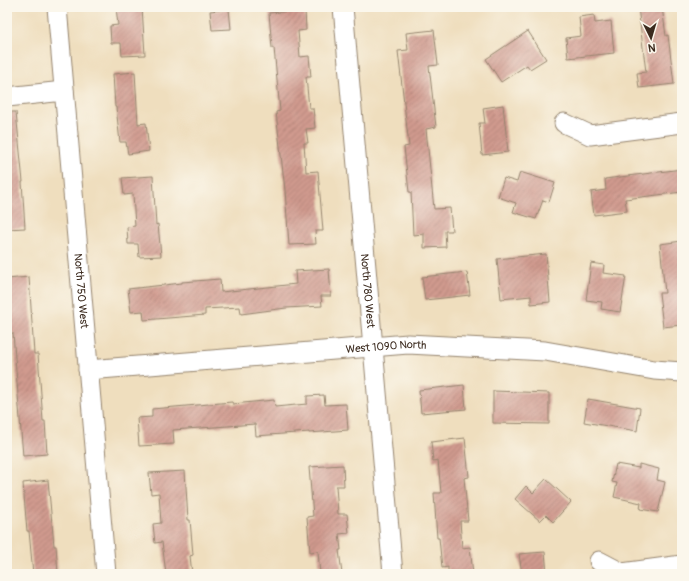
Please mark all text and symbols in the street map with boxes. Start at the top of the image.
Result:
north arrow [631,18,671,58]
text: N [647,41,656,54]
street label: North 750 West [71,253,91,330]
street label: North 780 West [358,253,377,329]
street label: West 1090 North [345,338,427,356]

